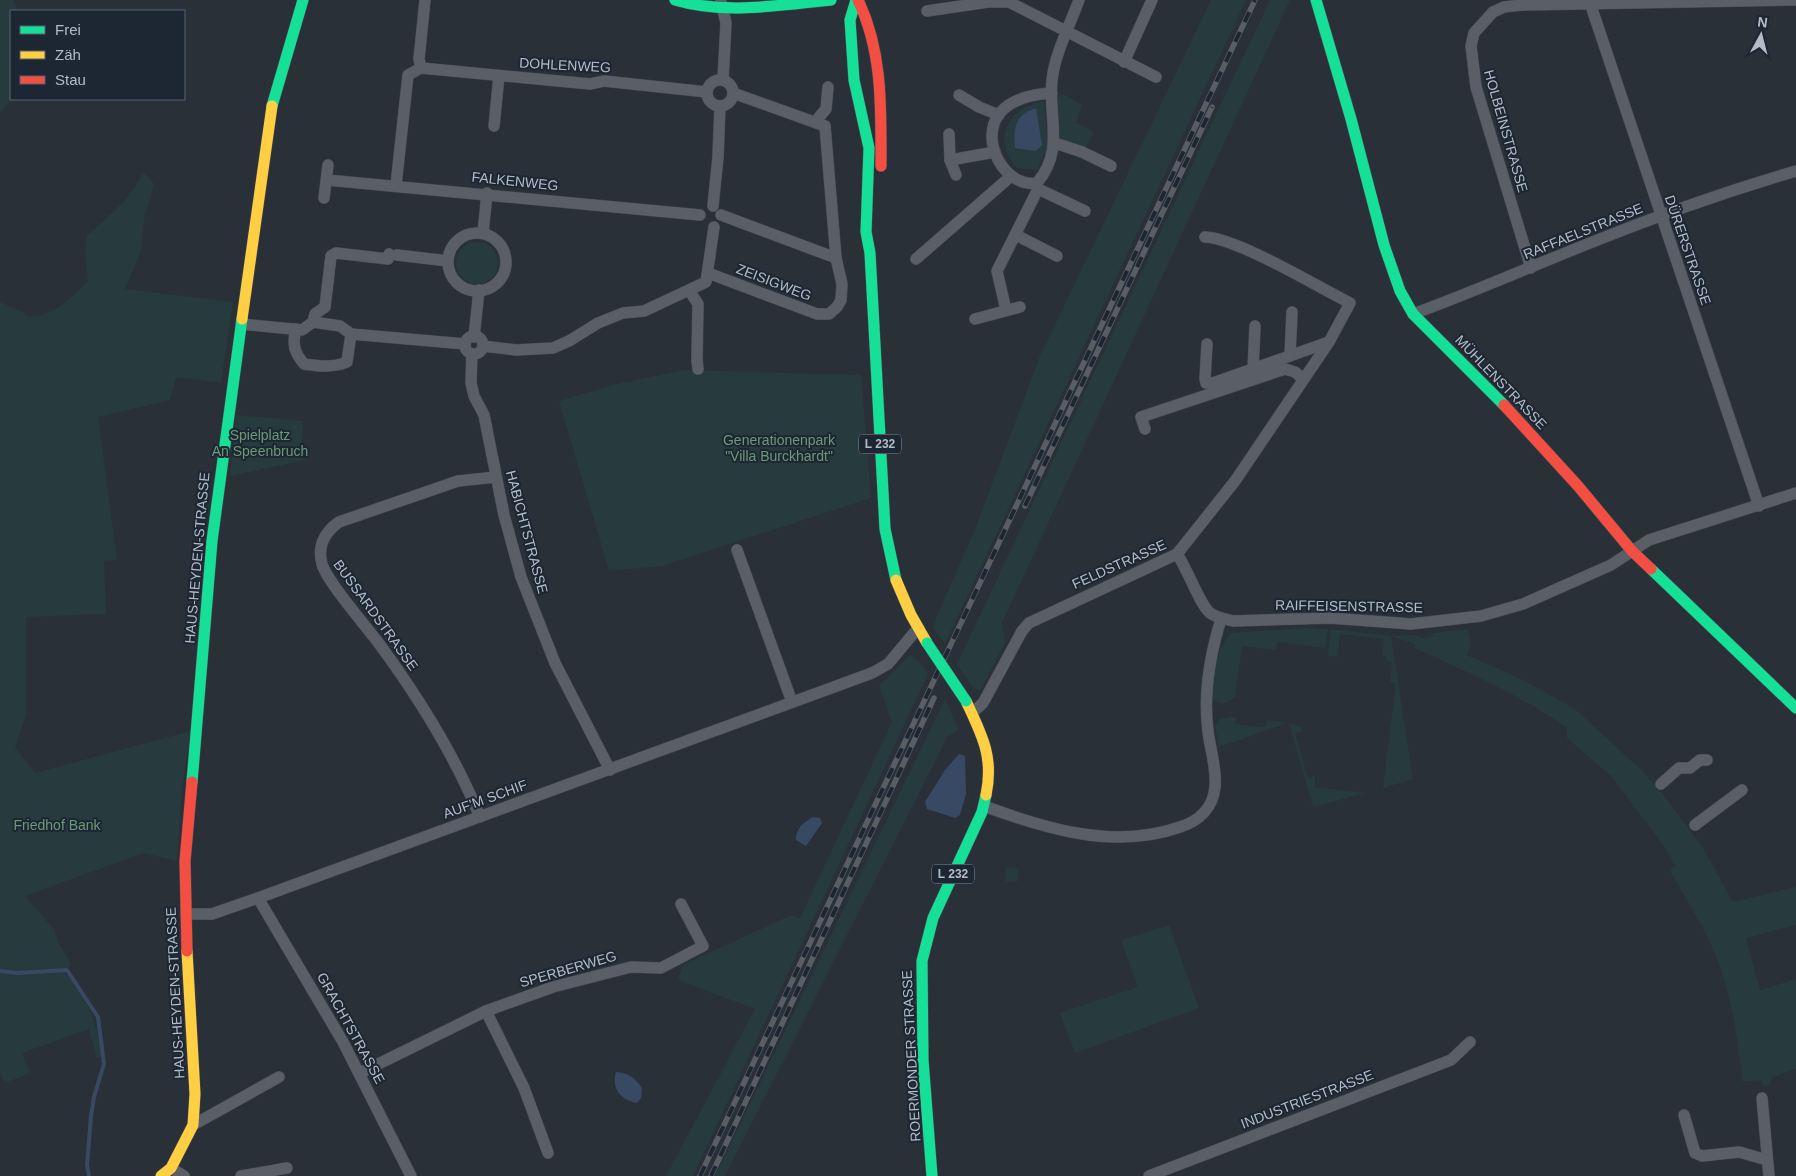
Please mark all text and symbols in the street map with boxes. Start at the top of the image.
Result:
legend [10,10,185,100]
north arrow [1736,10,1786,60]
text: N [1757,14,1769,31]
text: Frei [55,21,81,38]
text: Zäh [55,46,81,63]
street label: DOHLENWEG [519,55,611,75]
street label: HOLBEINSTRASSE [1481,68,1531,194]
text: Stau [55,71,86,88]
street label: FALKENWEG [471,168,559,194]
street label: DÜRERSTRASSE [1662,193,1715,307]
street label: RAFFAELSTRASSE [1521,200,1645,262]
street label: ZEISIGWEG [734,260,814,304]
street label: MÜHLENSTRASSE [1452,331,1551,432]
park label: Spielplatz An Speenbruch [212,427,308,459]
park label: Generationenpark "Villa Burckhardt" [723,432,836,464]
road number: L 232 [859,434,901,454]
street label: HABICHTSTRASSE [503,469,551,595]
street label: HAUS-HEYDEN-STRASSE [182,472,212,644]
street label: FELDSTRASSE [1070,536,1168,592]
street label: BUSSARDSTRASSE [330,556,422,674]
street label: RAIFFEISENSTRASSE [1275,597,1423,615]
street label: AUF'M SCHIF [441,776,529,822]
park label: Friedhof Bank [13,817,102,833]
road number: L 232 [932,864,974,884]
street label: HAUS-HEYDEN-STRASSE [163,907,187,1079]
street label: SPERBERWEG [518,948,618,990]
street label: GRACHTSTRASSE [314,970,388,1086]
street label: ROERMONDER STRASSE [899,970,923,1142]
street label: INDUSTRIESTRASSE [1238,1066,1376,1132]

